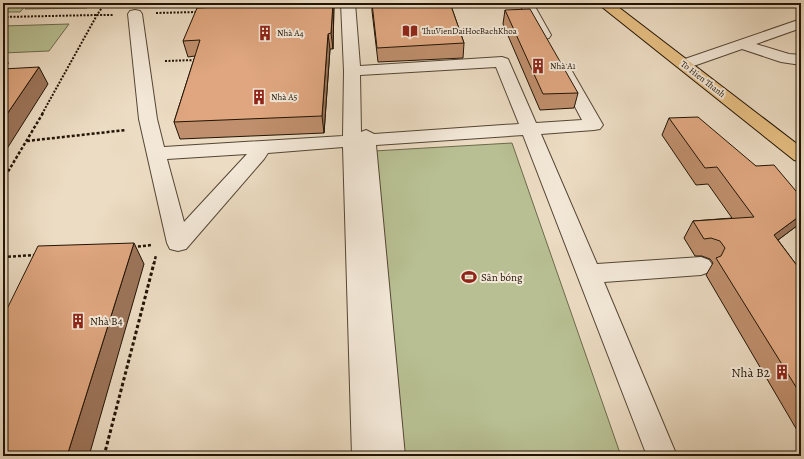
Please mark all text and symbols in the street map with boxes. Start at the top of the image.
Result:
library icon: ThuVienDaiHocBachKhoa [401,22,419,40]
building icon: Nhà A4 [256,24,274,42]
place label: ThuVienDaiHocBachKhoa [422,25,518,37]
place label: Nhà A4 [277,27,304,39]
building icon: Nhà A1 [529,57,547,75]
street label: To Hien Thanh [678,58,728,100]
place label: Nhà A1 [550,60,576,72]
building icon: Nhà A5 [250,88,268,106]
place label: Nhà A5 [271,91,298,103]
sports icon: Sân bóng [460,268,478,286]
place label: Sân bóng [481,270,523,285]
building icon: Nhà B4 [69,312,87,330]
place label: Nhà B4 [90,314,123,329]
building icon: Nhà B2 [773,363,791,381]
place label: Nhà B2 [731,364,770,381]

